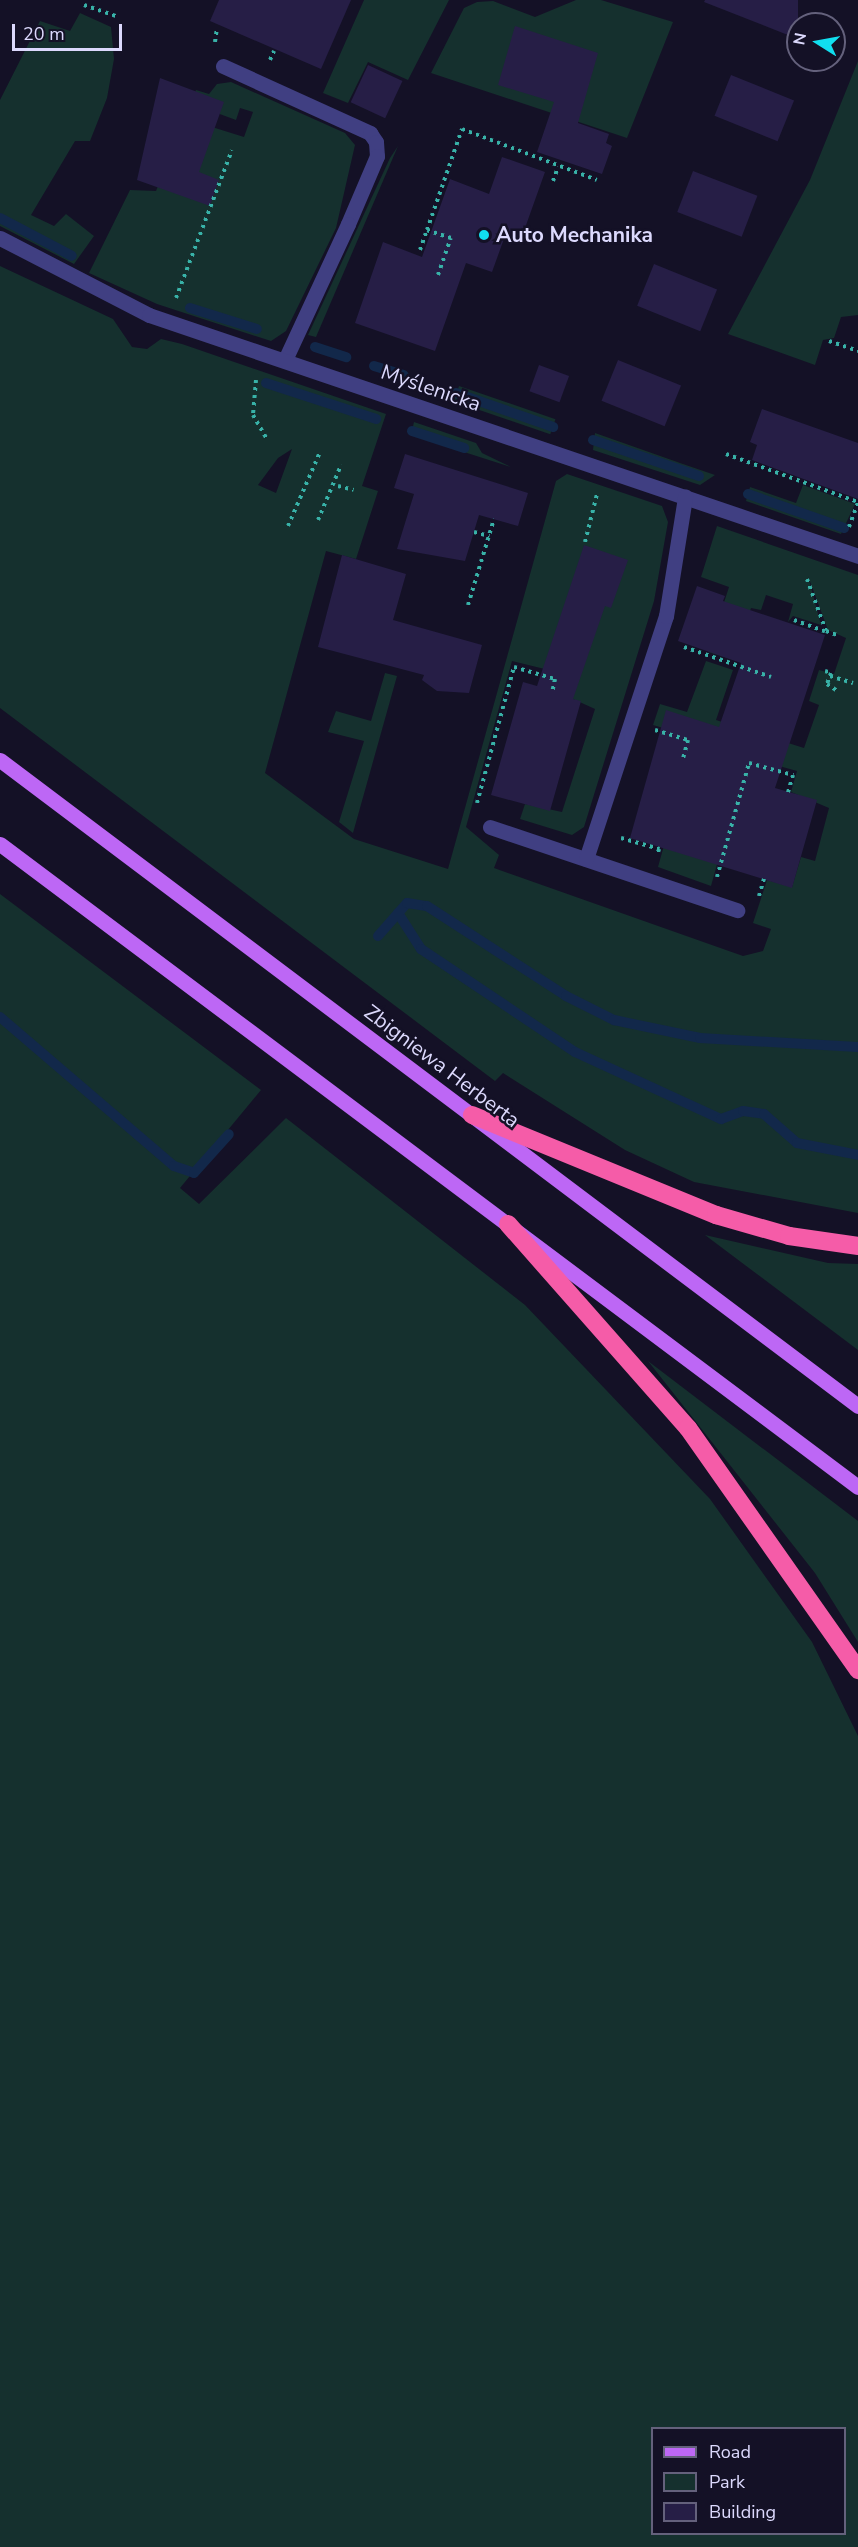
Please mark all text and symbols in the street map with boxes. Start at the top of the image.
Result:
scale bar [15,12,124,50]
north arrow [786,12,846,72]
text: 20 m [23,22,65,46]
text: N [788,31,812,47]
place label: Auto Mechanika [496,222,653,248]
marker: Auto Mechanika [477,228,491,242]
street label: Myślenicka [378,359,484,417]
street label: Zbigniewa Herberta [359,999,525,1133]
legend [651,2427,846,2535]
text: Road [709,2440,751,2464]
text: Park [709,2470,745,2494]
text: Building [709,2500,776,2524]

